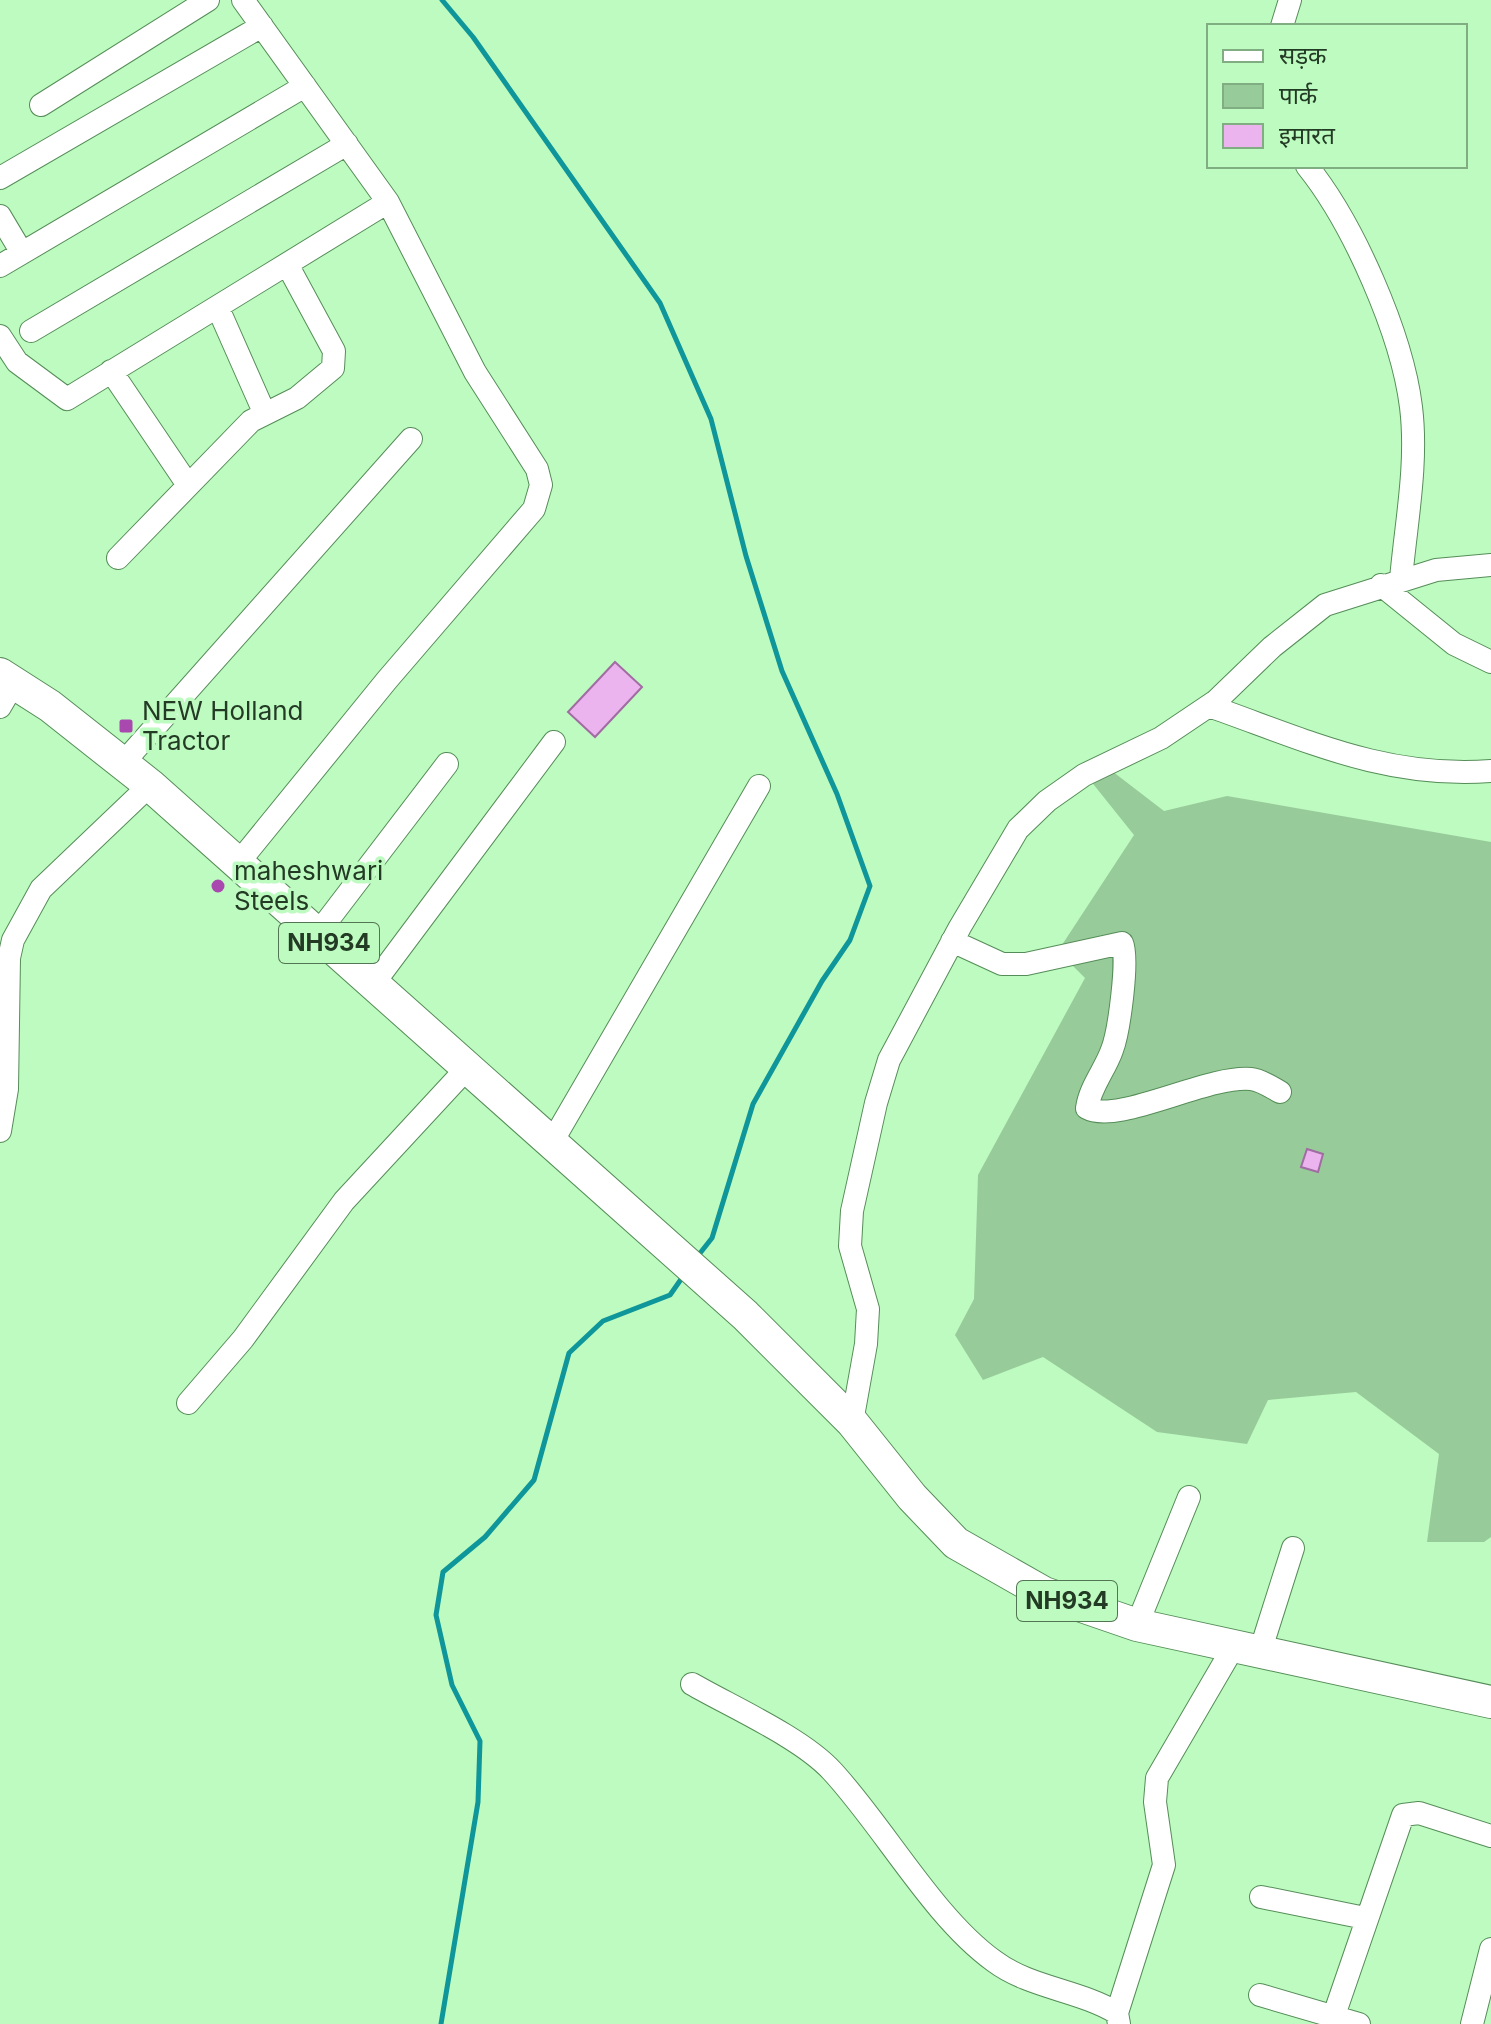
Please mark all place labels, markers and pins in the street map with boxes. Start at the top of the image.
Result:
place label: NEW Holland Tractor [142,695,304,756]
marker: NEW Holland Tractor [117,717,135,735]
place label: maheshwari Steels [234,855,383,916]
marker: maheshwari Steels [209,877,227,895]

